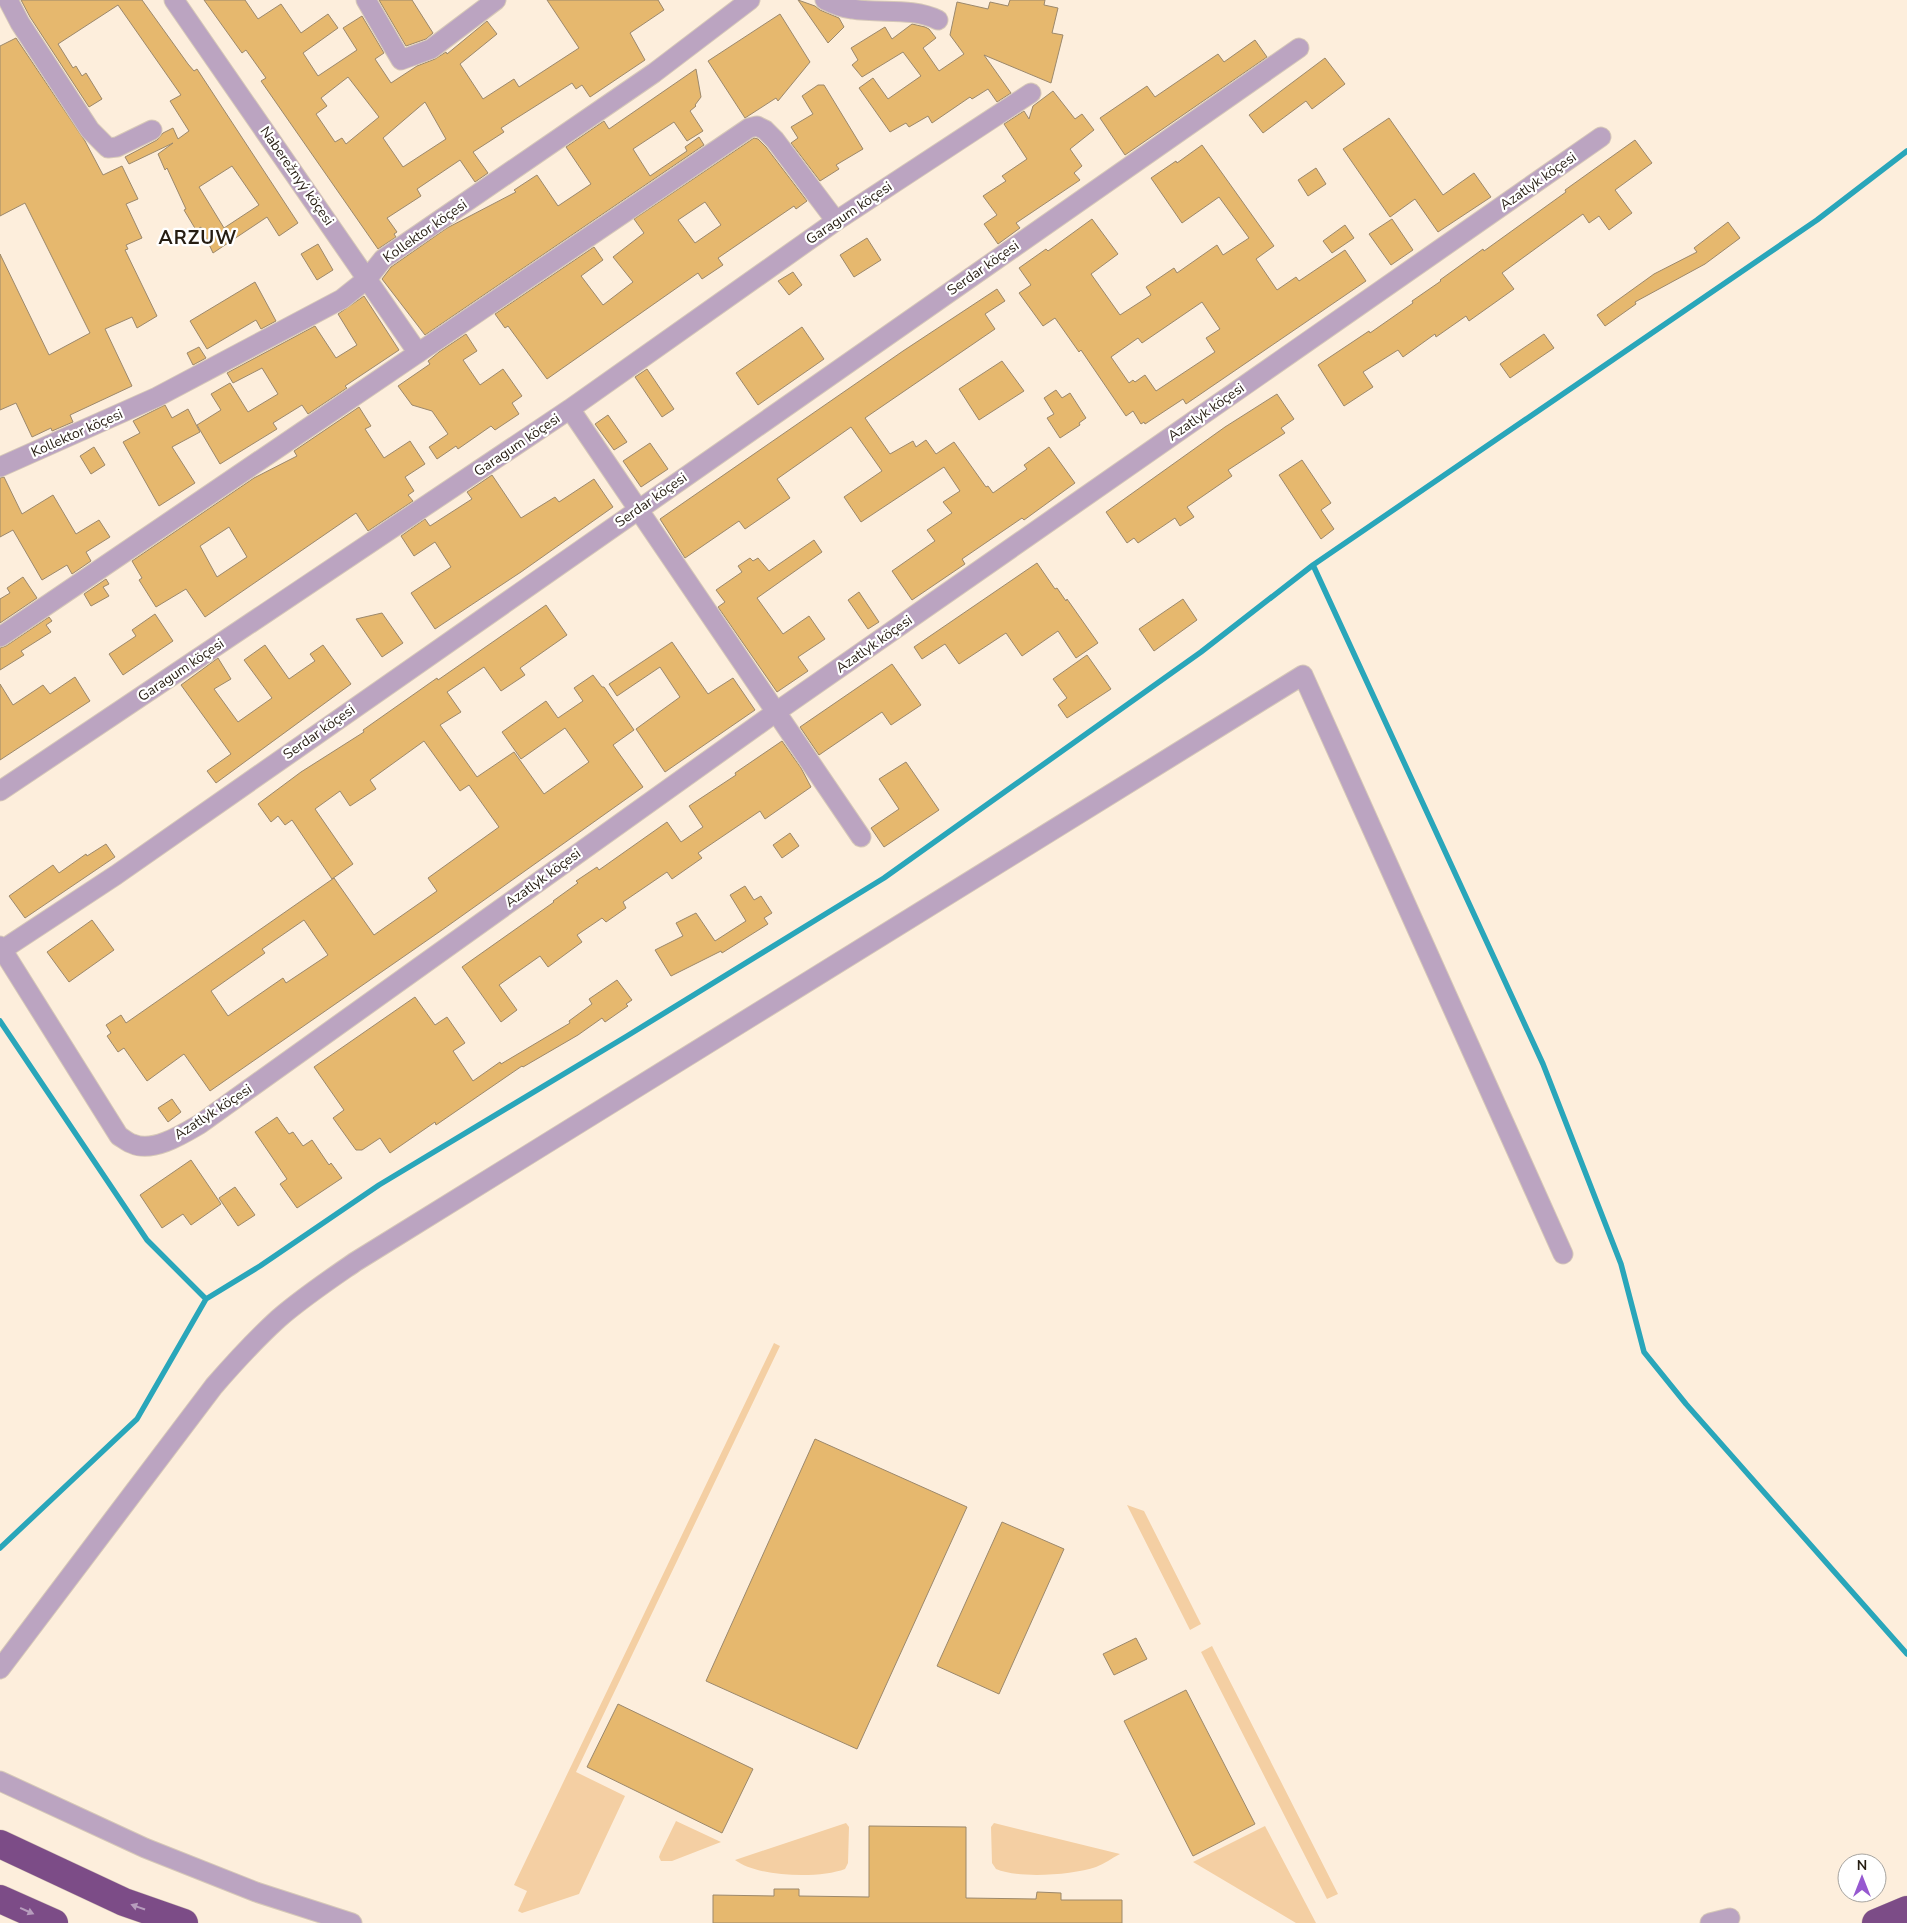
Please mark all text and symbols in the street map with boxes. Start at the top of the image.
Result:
street label: Naberežnyý köçesi [256,123,338,229]
street label: Azatlyk köçesi [1496,148,1580,214]
street label: Garagum köçesi [802,177,896,249]
street label: Kollektor köçesi [379,195,471,267]
district label: ARZUW [159,225,237,251]
street label: Serdar köçesi [943,236,1023,300]
street label: Azatlyk köçesi [1164,379,1248,445]
street label: Kollektor köçesi [28,404,126,462]
street label: Garagum köçesi [470,409,564,481]
street label: Serdar köçesi [611,468,691,532]
street label: Azatlyk köçesi [832,611,916,677]
street label: Garagum köçesi [134,634,228,706]
street label: Serdar köçesi [279,700,359,764]
street label: Azatlyk köçesi [501,844,585,912]
street label: Azatlyk köçesi [170,1080,256,1144]
north arrow [1837,1853,1887,1903]
text: N [1857,1856,1867,1875]
one-way arrow [130,1903,145,1911]
one-way arrow [20,1907,34,1915]

